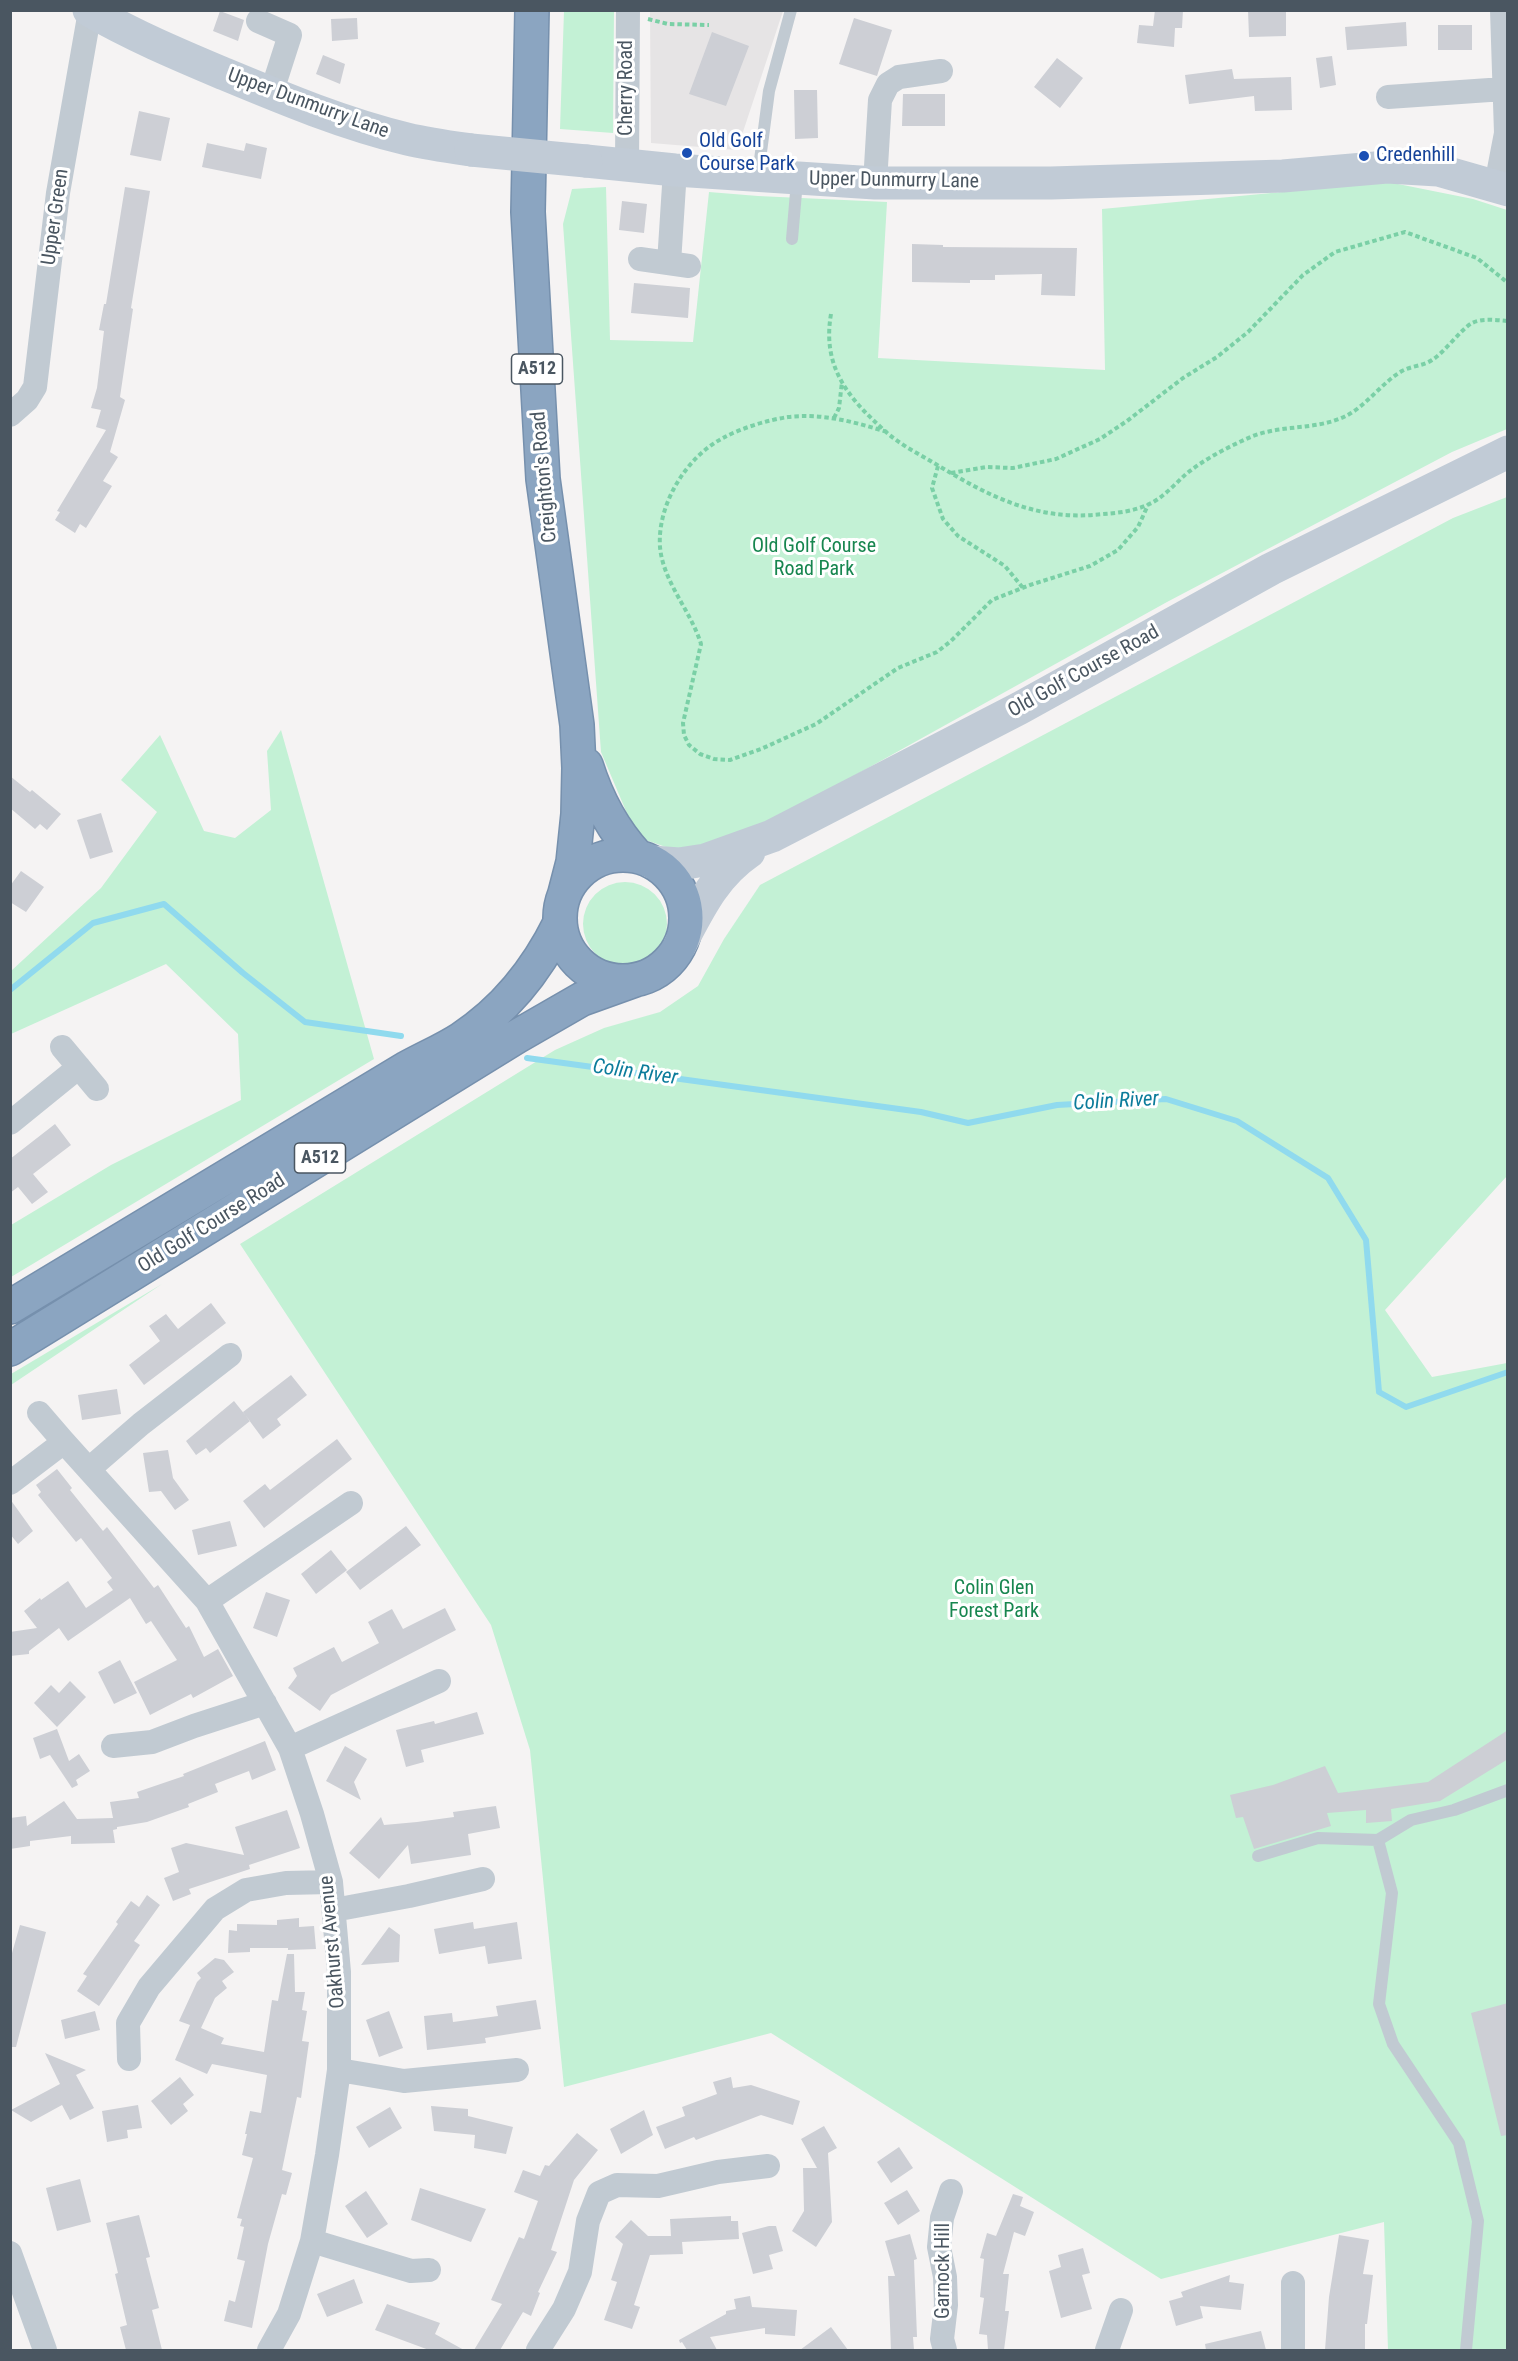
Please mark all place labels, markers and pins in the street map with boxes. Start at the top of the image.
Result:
place label: Old Golf Course Park [699,130,795,177]
place label: Credenhill [1376,144,1455,168]
marker: Old Golf Course Park [680,146,694,160]
marker: Credenhill [1357,149,1371,163]

